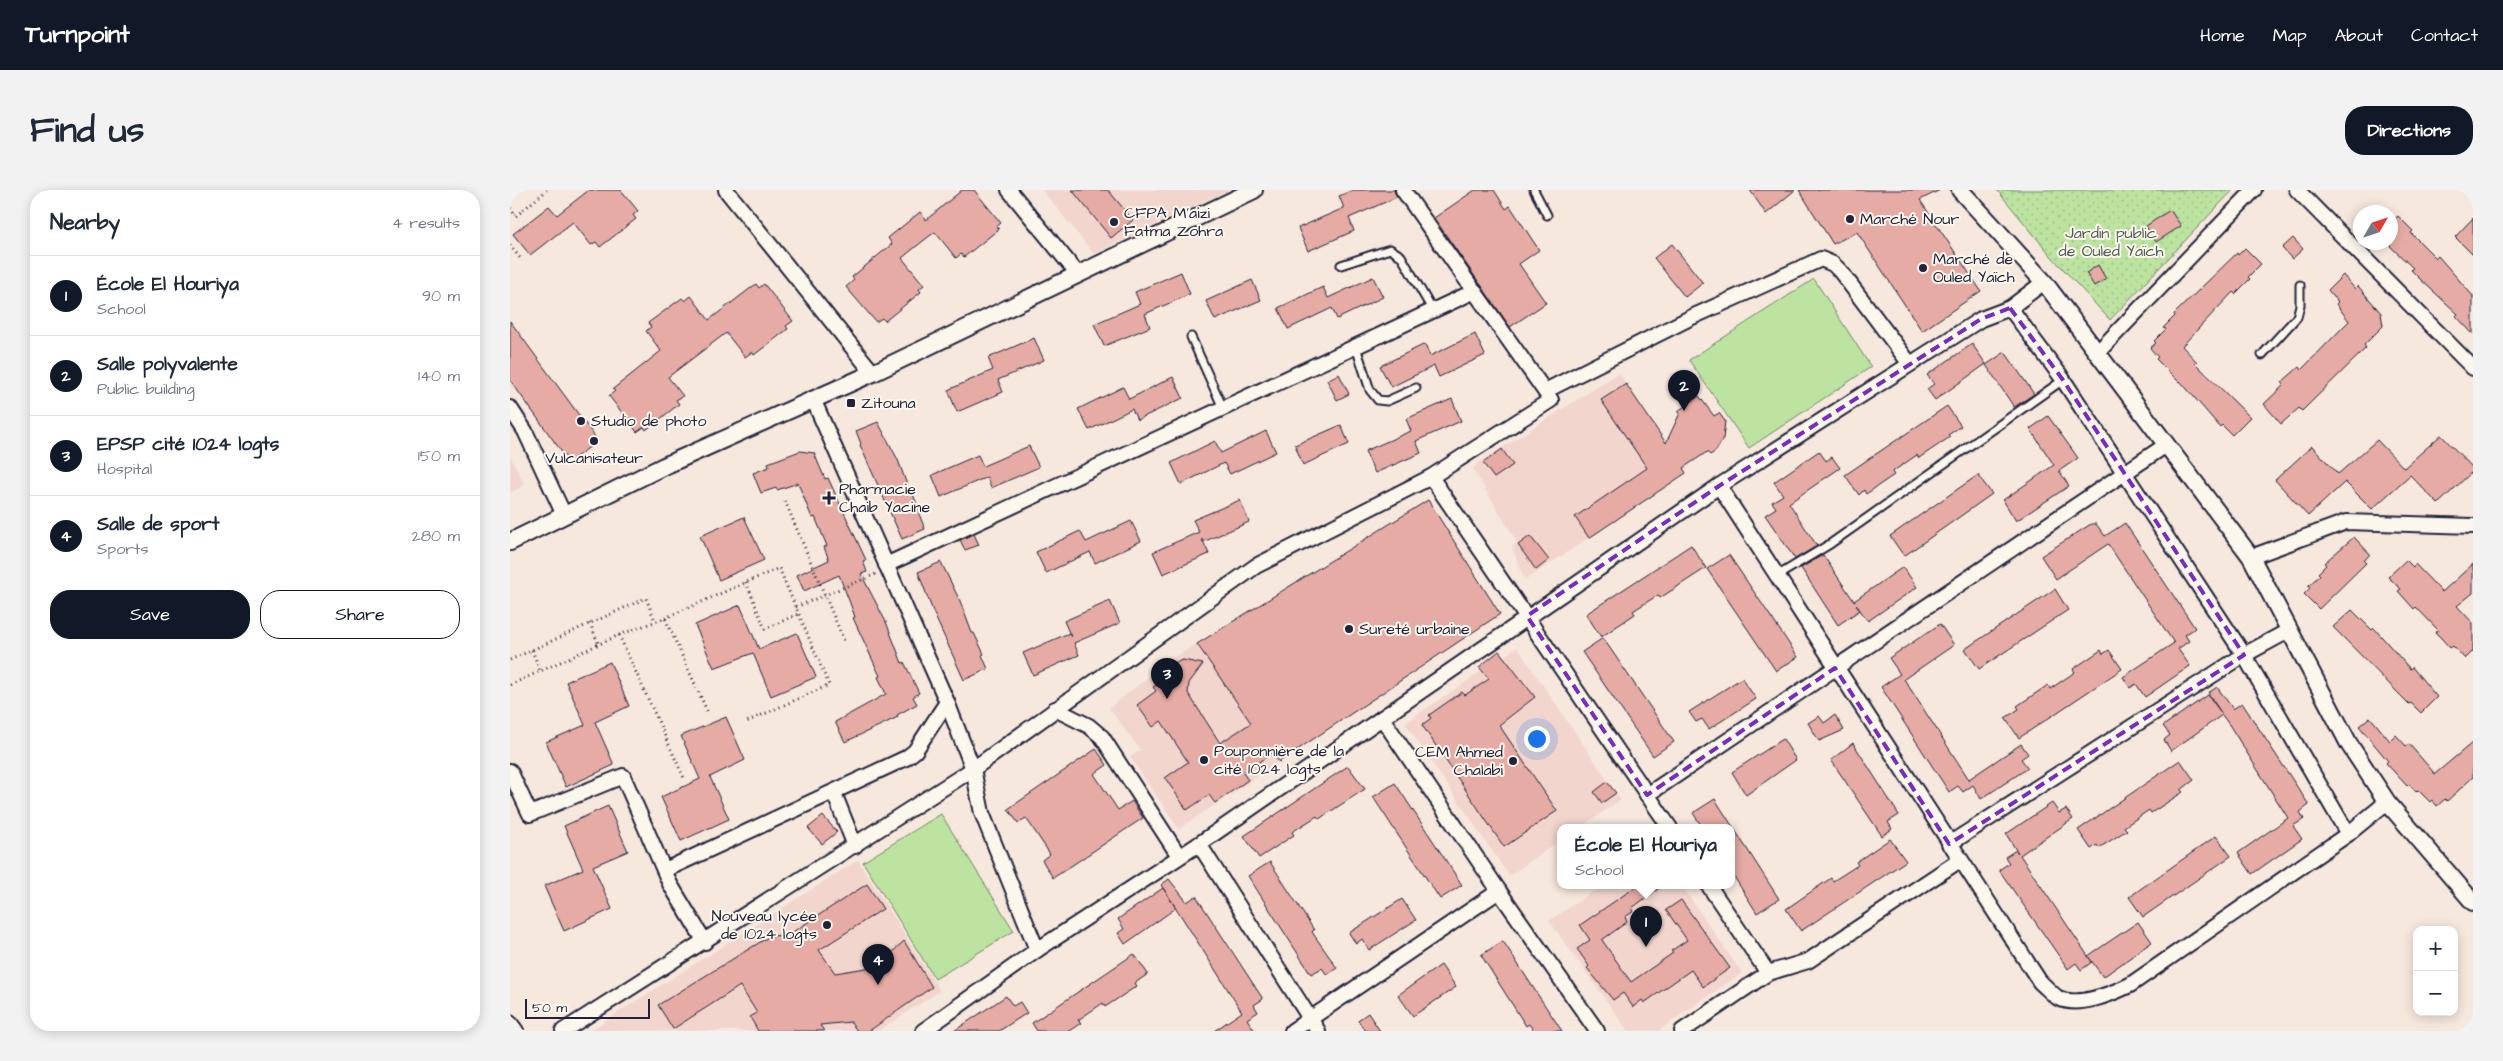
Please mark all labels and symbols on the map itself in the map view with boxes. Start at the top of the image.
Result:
place label: CFPA M'aizi Fatma Zohra [1124,202,1223,242]
north arrow [2353,205,2398,250]
place label: Marché Nour [1860,208,1959,230]
marker: Marché Nour [1844,213,1856,225]
marker: CFPA M'aizi Fatma Zohra [1108,216,1120,228]
park label: Jardin public de Ouled Yaïch [2058,222,2164,262]
place label: Marché de Ouled Yaïch [1933,248,2015,288]
marker: Marché de Ouled Yaïch [1917,262,1929,274]
pin: 2 [1668,370,1700,411]
place label: Zitouna [861,392,916,414]
marker: Zitouna [845,397,857,409]
place label: Studio de photo [591,410,706,432]
marker: Studio de photo [575,415,587,427]
marker: Vulcanisateur [588,435,600,447]
place label: Vulcanisateur [545,447,643,469]
place label: Pharmacie Chaib Yacine [839,478,930,518]
marker: Pharmacie Chaib Yacine [823,492,835,504]
place label: Sureté urbaine [1359,618,1470,640]
marker: Sureté urbaine [1343,623,1355,635]
pin: 3 [1151,658,1183,699]
your location [1524,726,1550,752]
place label: Pouponnière de la cité 1024 logts [1214,740,1344,781]
place label: CEM Ahmed Chalabi [1415,741,1504,781]
marker: Pouponnière de la cité 1024 logts [1198,754,1210,766]
marker: CEM Ahmed Chalabi [1507,755,1519,767]
place label: Nouveau lycée de 1024 logts [711,905,817,946]
pin: 1 [1630,906,1662,947]
marker: Nouveau lycée de 1024 logts [821,919,833,931]
pin: 4 [862,944,894,985]
scale bar [525,996,650,1019]

